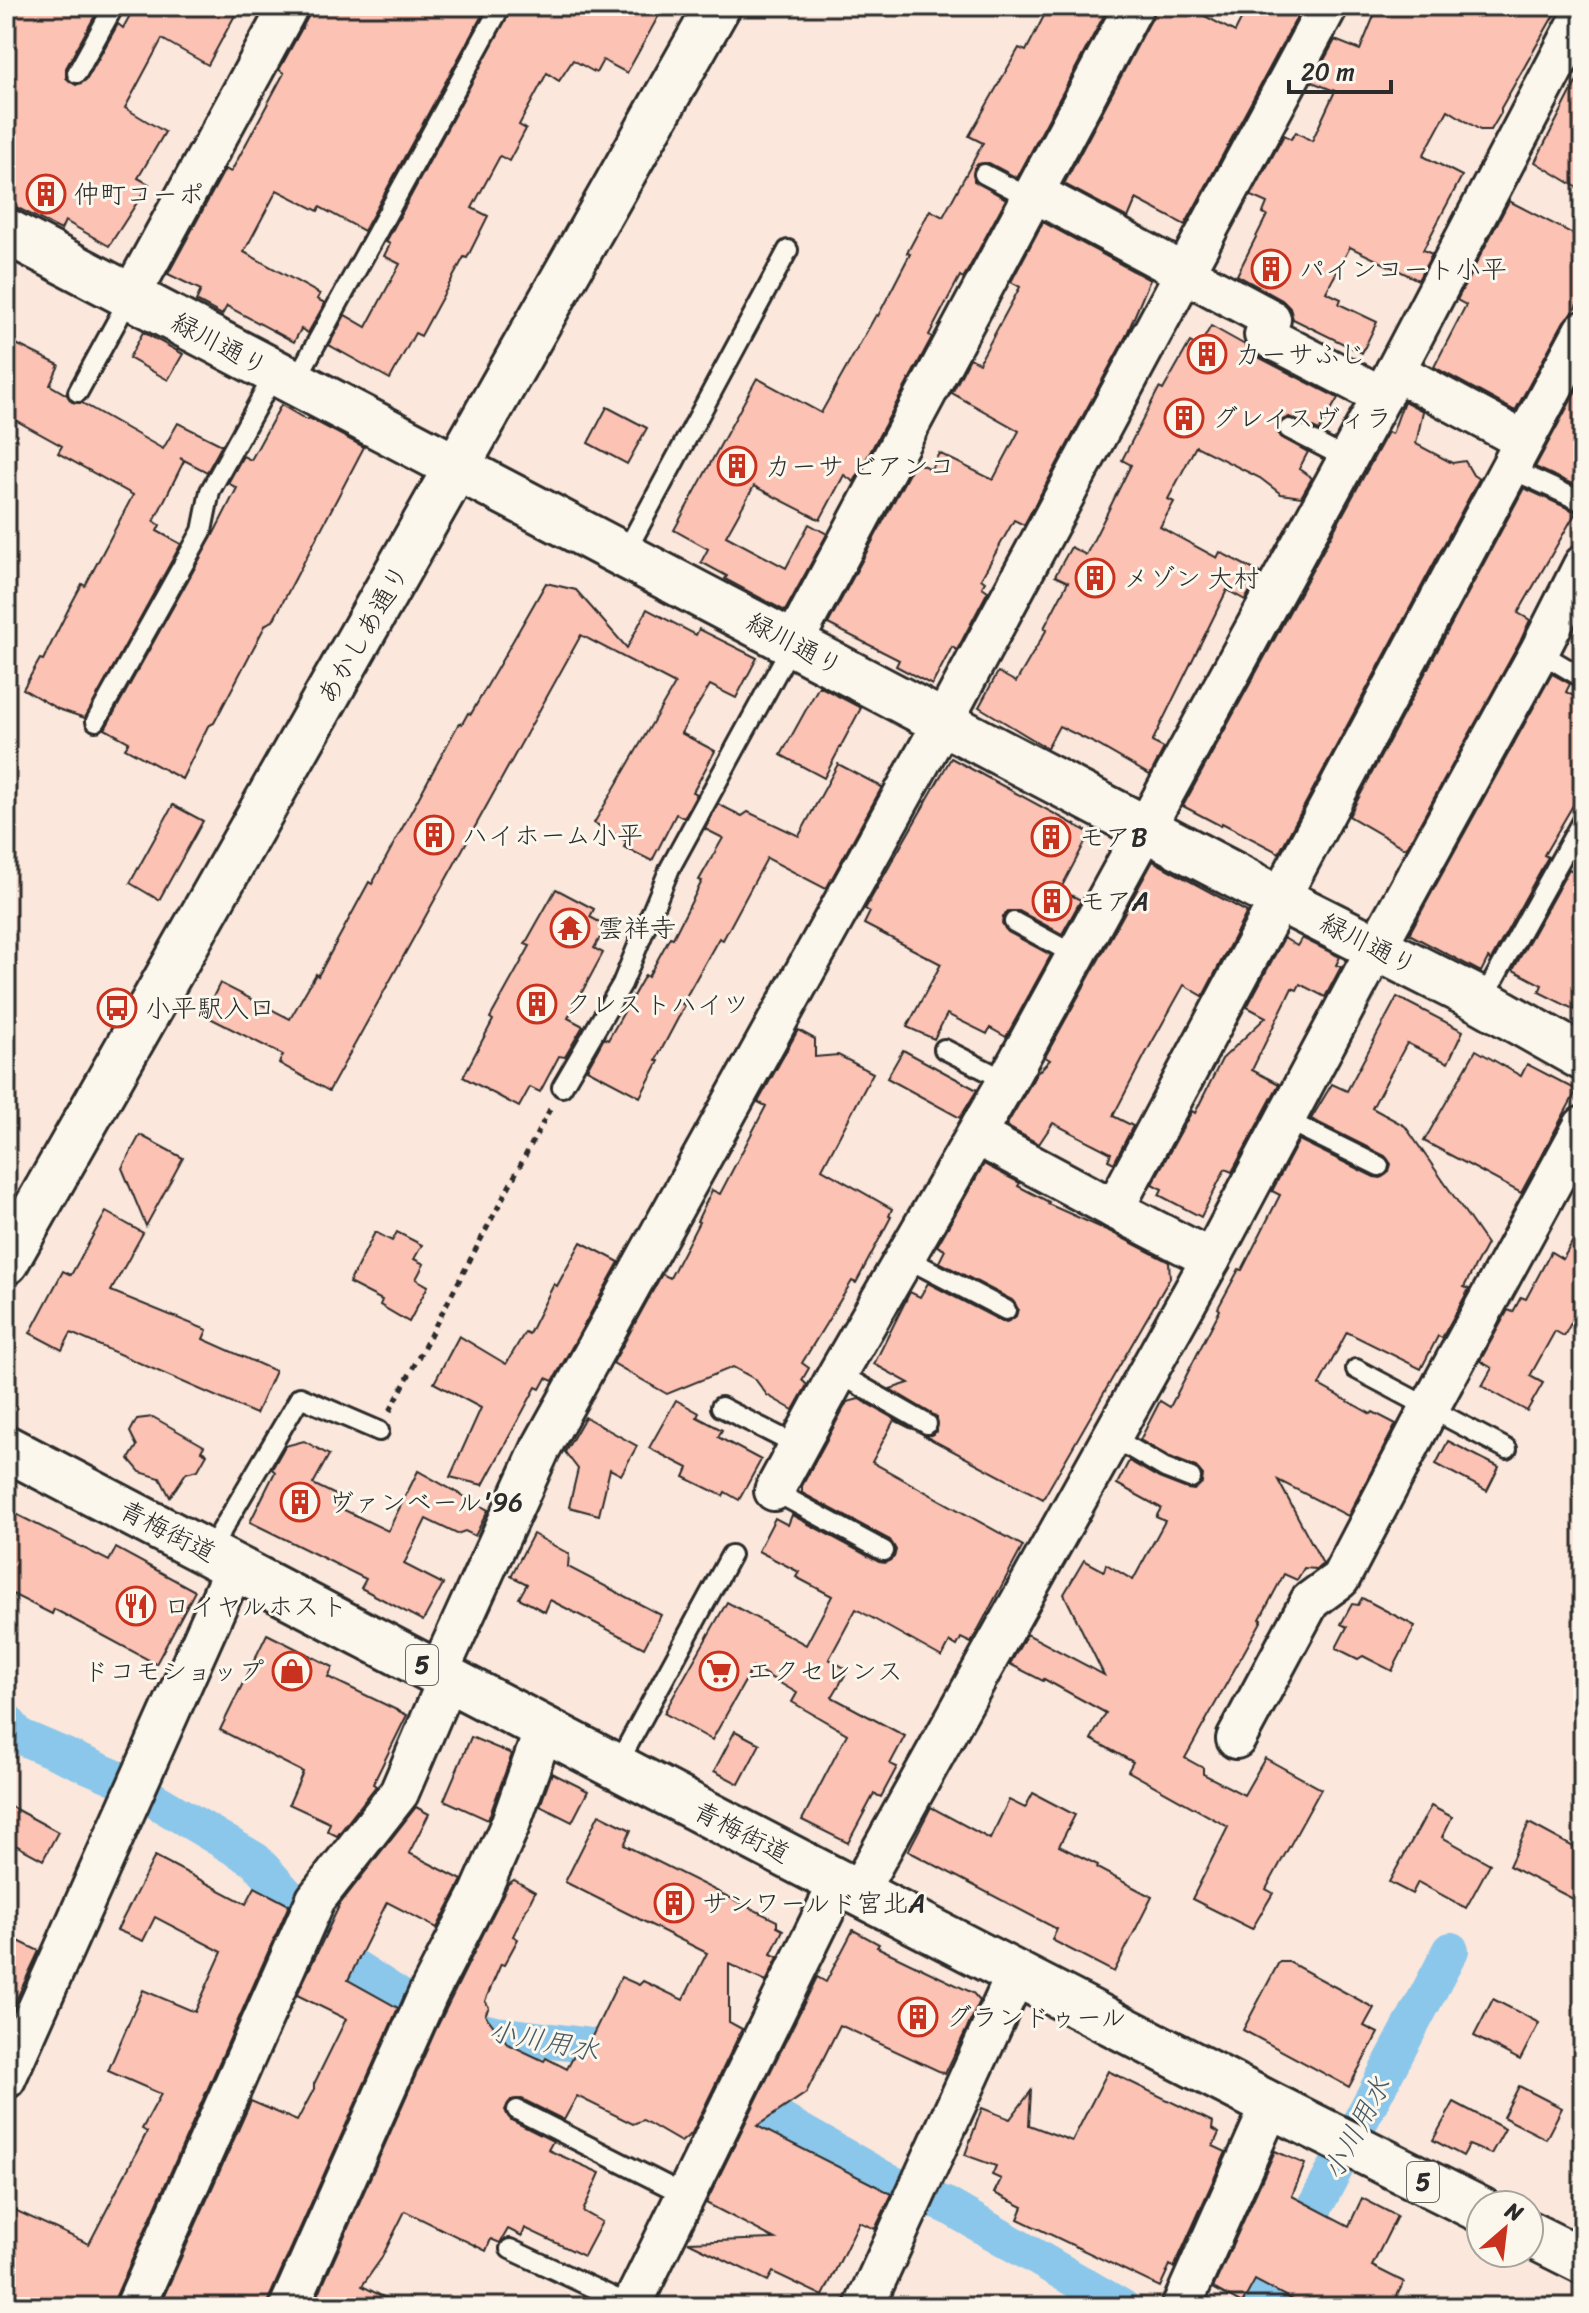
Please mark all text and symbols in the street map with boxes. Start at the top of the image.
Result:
scale bar [1289,44,1391,94]
text: 20 m [1301,51,1355,93]
place label: 仲町コーポ [74,171,204,217]
building icon: 仲町コーポ [25,173,67,215]
place label: パインコート小平 [1299,246,1507,292]
building icon: パインコート小平 [1250,248,1292,290]
street label: 緑川通り [163,299,277,389]
place label: カーサふじ [1235,331,1366,377]
building icon: カーサふじ [1186,333,1228,375]
place label: グレイスヴィラ [1212,395,1392,441]
building icon: グレイスヴィラ [1163,397,1205,439]
place label: カーサ ビアンコ [765,443,955,489]
building icon: カーサ ビアンコ [716,445,758,487]
street label: あかしあ通り [304,555,422,713]
place label: メゾン 大村 [1123,555,1260,601]
building icon: メゾン 大村 [1074,557,1116,599]
street label: 緑川通り [738,599,852,689]
place label: ハイホーム小平 [462,812,643,858]
building icon: ハイホーム小平 [413,814,455,856]
place label: モアB [1079,814,1147,860]
building icon: モアB [1030,816,1072,858]
place label: モアA [1080,878,1149,924]
building icon: モアA [1031,880,1073,922]
street label: 緑川通り [1312,900,1426,988]
place label: 雲祥寺 [598,905,676,951]
temple icon: 雲祥寺 [549,907,591,949]
place label: クレストハイツ [565,981,749,1027]
building icon: クレストハイツ [516,983,558,1025]
place label: 小平駅入口 [145,985,275,1031]
bus stop icon: 小平駅入口 [96,987,138,1029]
place label: ヴァンベール'96 [328,1479,523,1525]
building icon: ヴァンベール'96 [279,1481,321,1523]
street label: 青梅街道 [111,1487,225,1575]
place label: ロイヤルホスト [164,1583,348,1629]
restaurant icon: ロイヤルホスト [115,1585,157,1627]
road number: 5 [406,1645,438,1685]
place label: ドコモショップ [83,1648,264,1694]
place label: エクセレンス [747,1648,903,1694]
shop icon: ドコモショップ [271,1650,313,1692]
supermarket icon: エクセレンス [698,1650,740,1692]
street label: 青梅街道 [685,1788,799,1876]
place label: サンワールド宮北A [702,1880,926,1926]
building icon: サンワールド宮北A [653,1882,695,1924]
place label: グランドゥール [946,1994,1126,2040]
building icon: グランドゥール [897,1996,939,2038]
water label: 小川用水 [484,2006,604,2075]
water label: 小川用水 [1309,2067,1404,2189]
road number: 5 [1407,2162,1439,2202]
north arrow [1465,2189,1545,2269]
text: N [1497,2191,1531,2233]

